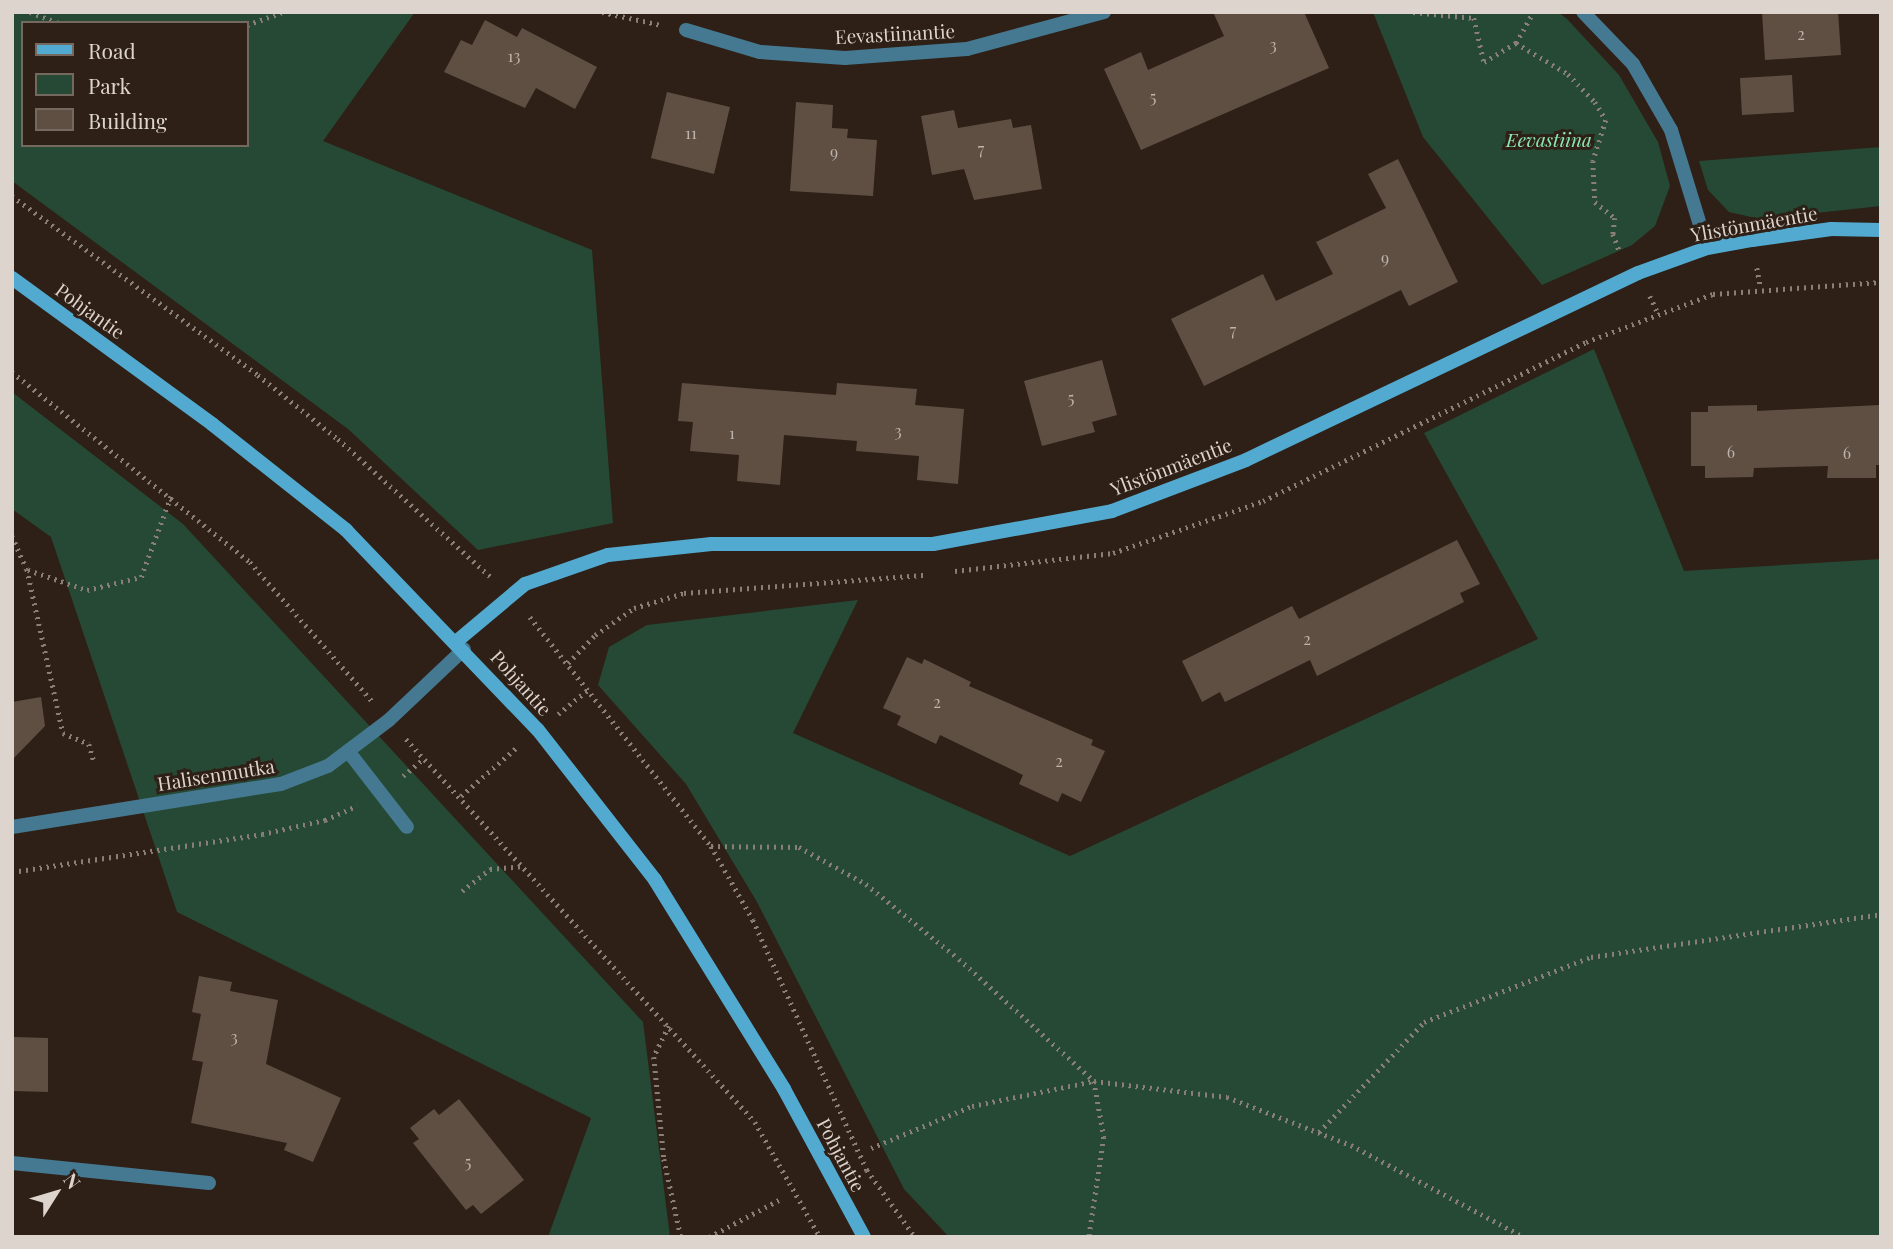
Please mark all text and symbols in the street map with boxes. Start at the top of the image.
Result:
street label: Eevastiinantie [834,19,956,49]
legend [21,21,248,147]
house number: 2 [1797,24,1805,44]
house number: 3 [1269,35,1277,55]
text: Road [88,36,136,64]
house number: 13 [508,46,520,66]
text: Park [88,71,131,99]
house number: 5 [1150,87,1156,107]
text: Building [88,106,167,134]
house number: 11 [685,123,697,143]
park label: Eevastiina [1506,129,1592,151]
house number: 7 [978,139,984,159]
house number: 9 [830,142,838,162]
street label: Ylistönmäentie [1689,202,1819,246]
house number: 9 [1381,248,1389,268]
street label: Pohjantie [51,278,129,344]
house number: 7 [1230,320,1236,340]
house number: 5 [1068,388,1074,408]
house number: 3 [894,421,902,441]
house number: 1 [729,423,735,443]
street label: Ylistönmäentie [1107,433,1235,501]
house number: 6 [1727,442,1735,462]
house number: 6 [1843,443,1851,463]
house number: 2 [1303,629,1311,649]
street label: Pohjantie [486,646,556,720]
house number: 2 [933,692,941,712]
house number: 2 [1055,751,1063,771]
street label: Halisenmutka [156,754,276,796]
house number: 3 [230,1027,238,1047]
street label: Pohjantie [812,1114,870,1196]
house number: 5 [465,1152,471,1172]
north arrow [21,1158,91,1228]
text: N [58,1167,87,1194]

